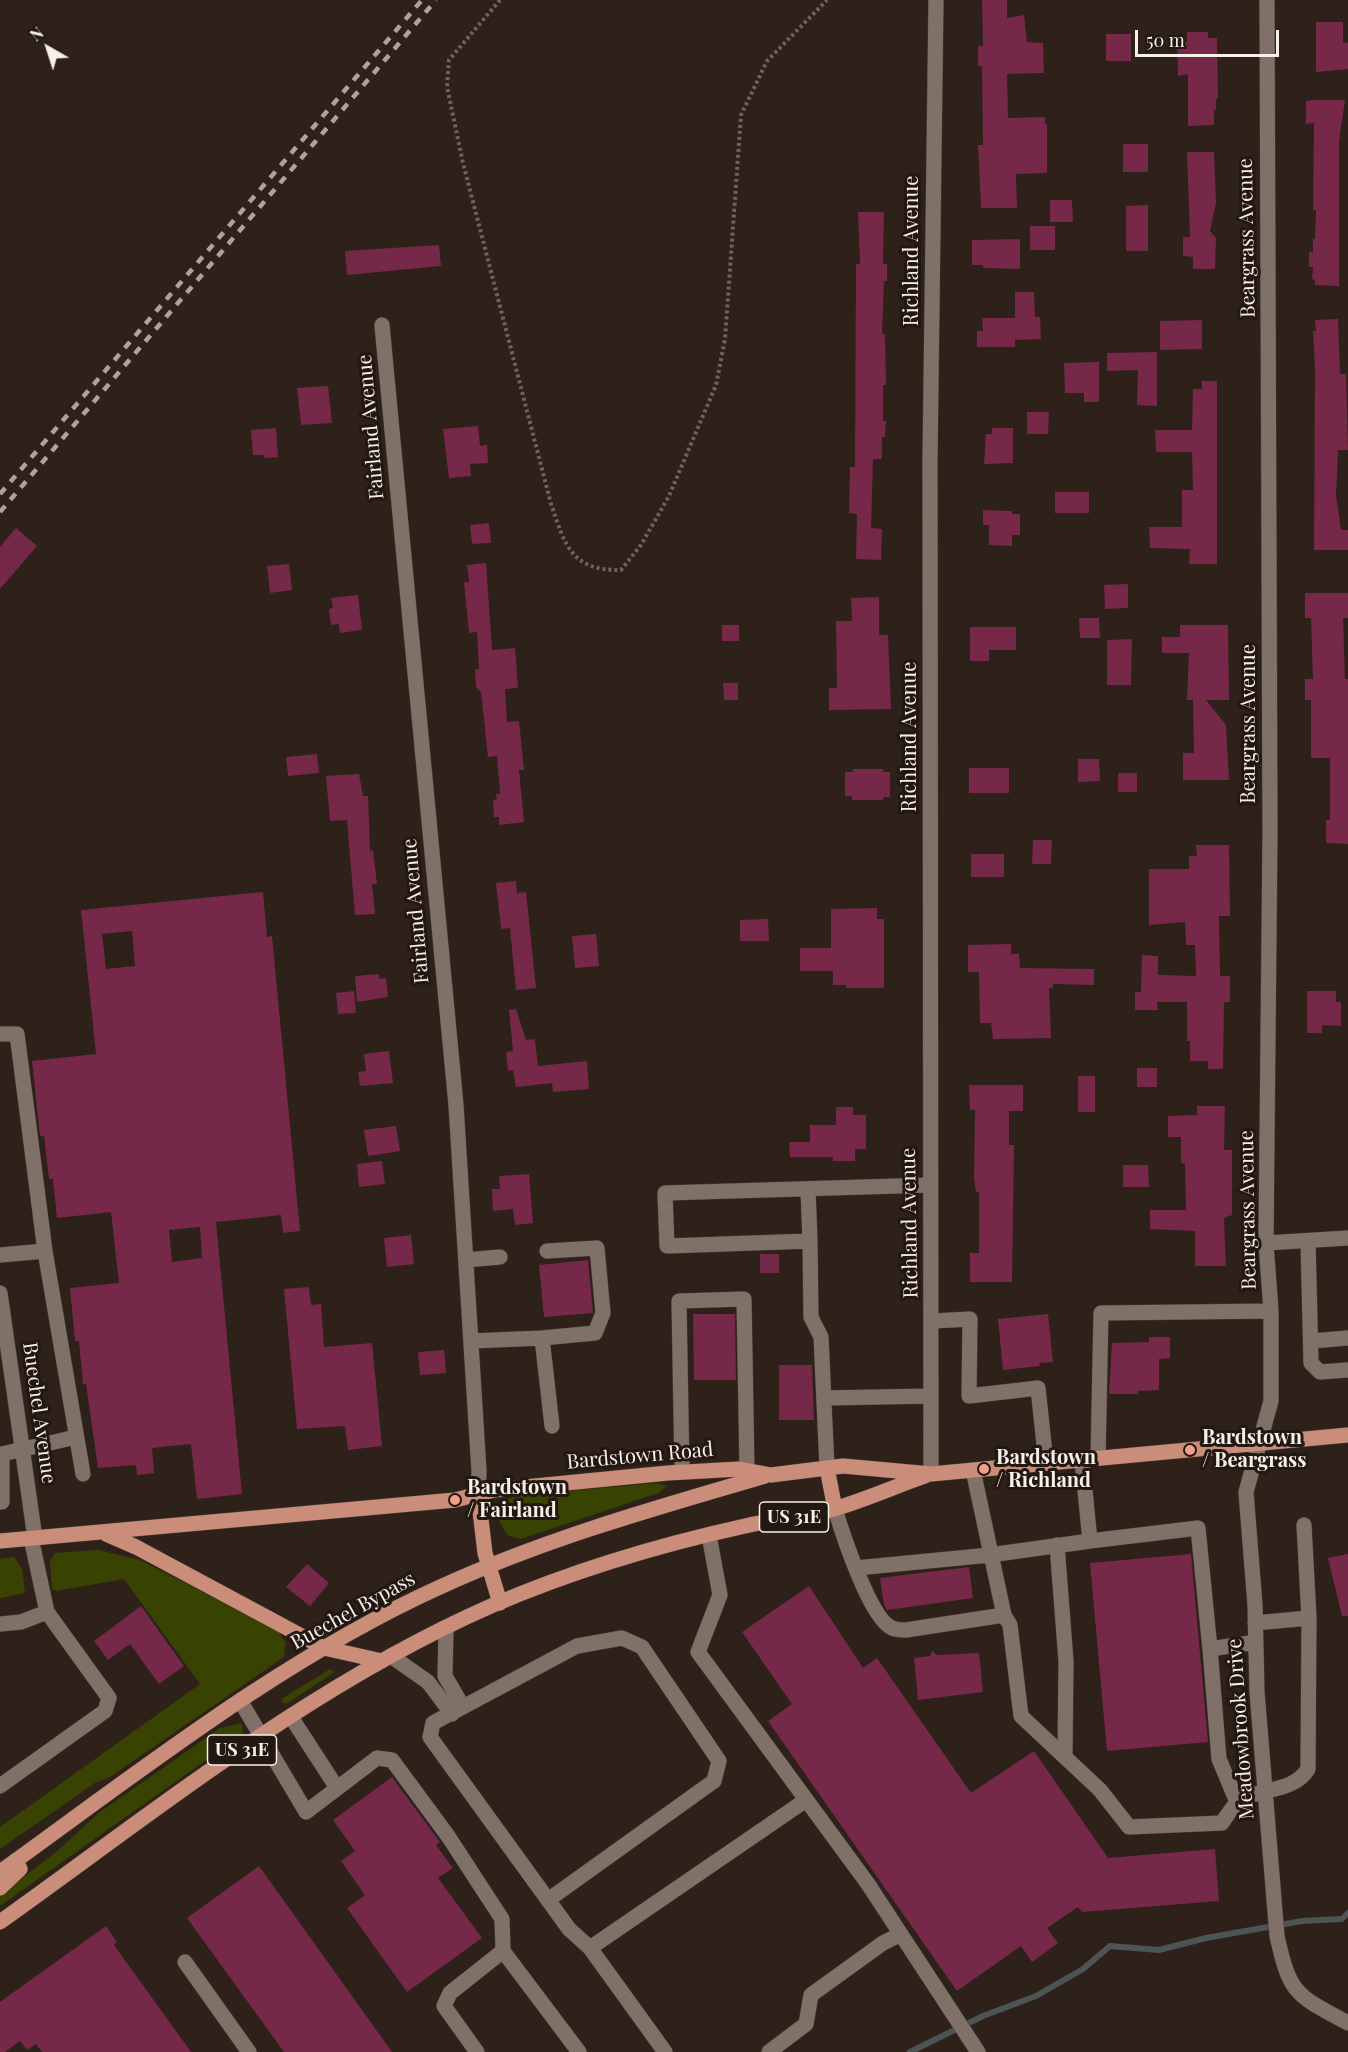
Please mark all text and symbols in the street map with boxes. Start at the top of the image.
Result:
north arrow [18,18,78,78]
scale bar [1138,18,1282,56]
text: N [25,22,47,45]
text: 50 m [1146,28,1185,52]
street label: Beargrass Avenue [1234,158,1260,318]
street label: Richland Avenue [900,176,924,326]
street label: Fairland Avenue [353,353,389,501]
street label: Beargrass Avenue [1237,644,1261,804]
street label: Richland Avenue [898,662,922,812]
street label: Fairland Avenue [398,837,434,985]
street label: Beargrass Avenue [1235,1130,1261,1290]
street label: Richland Avenue [897,1148,923,1298]
street label: Buechel Avenue [17,1341,61,1485]
place label: Bardstown / Beargrass [1202,1426,1306,1473]
street label: Bardstown Road [566,1438,714,1474]
marker: Bardstown / Beargrass [1183,1443,1197,1457]
place label: Bardstown / Richland [996,1446,1096,1493]
marker: Bardstown / Richland [977,1462,991,1476]
place label: Bardstown / Fairland [467,1476,567,1523]
marker: Bardstown / Fairland [448,1493,462,1507]
road number: US 31E [760,1502,828,1532]
street label: Buechel Bypass [287,1567,419,1655]
street label: Meadowbrook Drive [1223,1638,1259,1820]
road number: US 31E [208,1735,276,1765]

